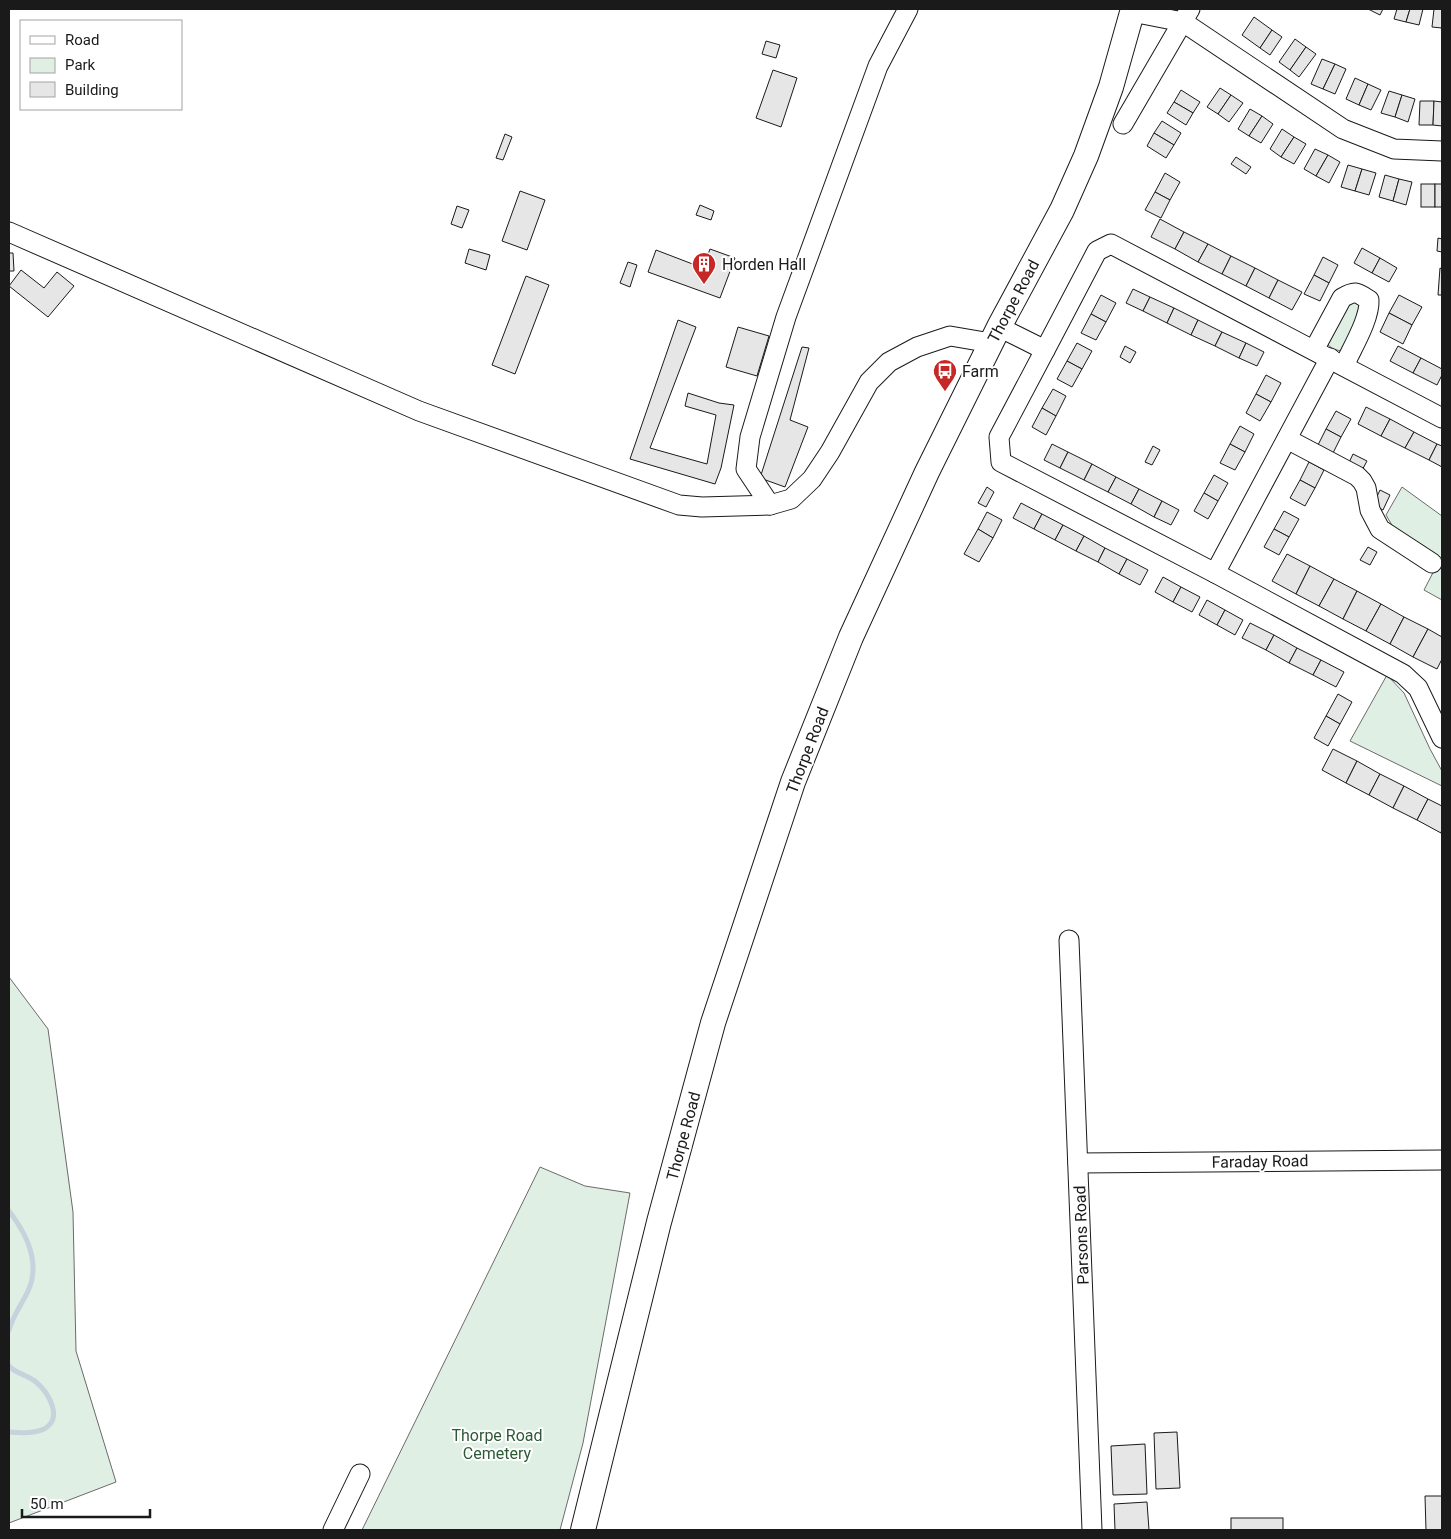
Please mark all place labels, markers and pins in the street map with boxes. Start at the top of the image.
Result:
building icon: Horden Hall [691,251,717,285]
place label: Horden Hall [722,255,806,274]
bus stop icon: Farm [932,358,958,392]
place label: Farm [962,362,999,381]

